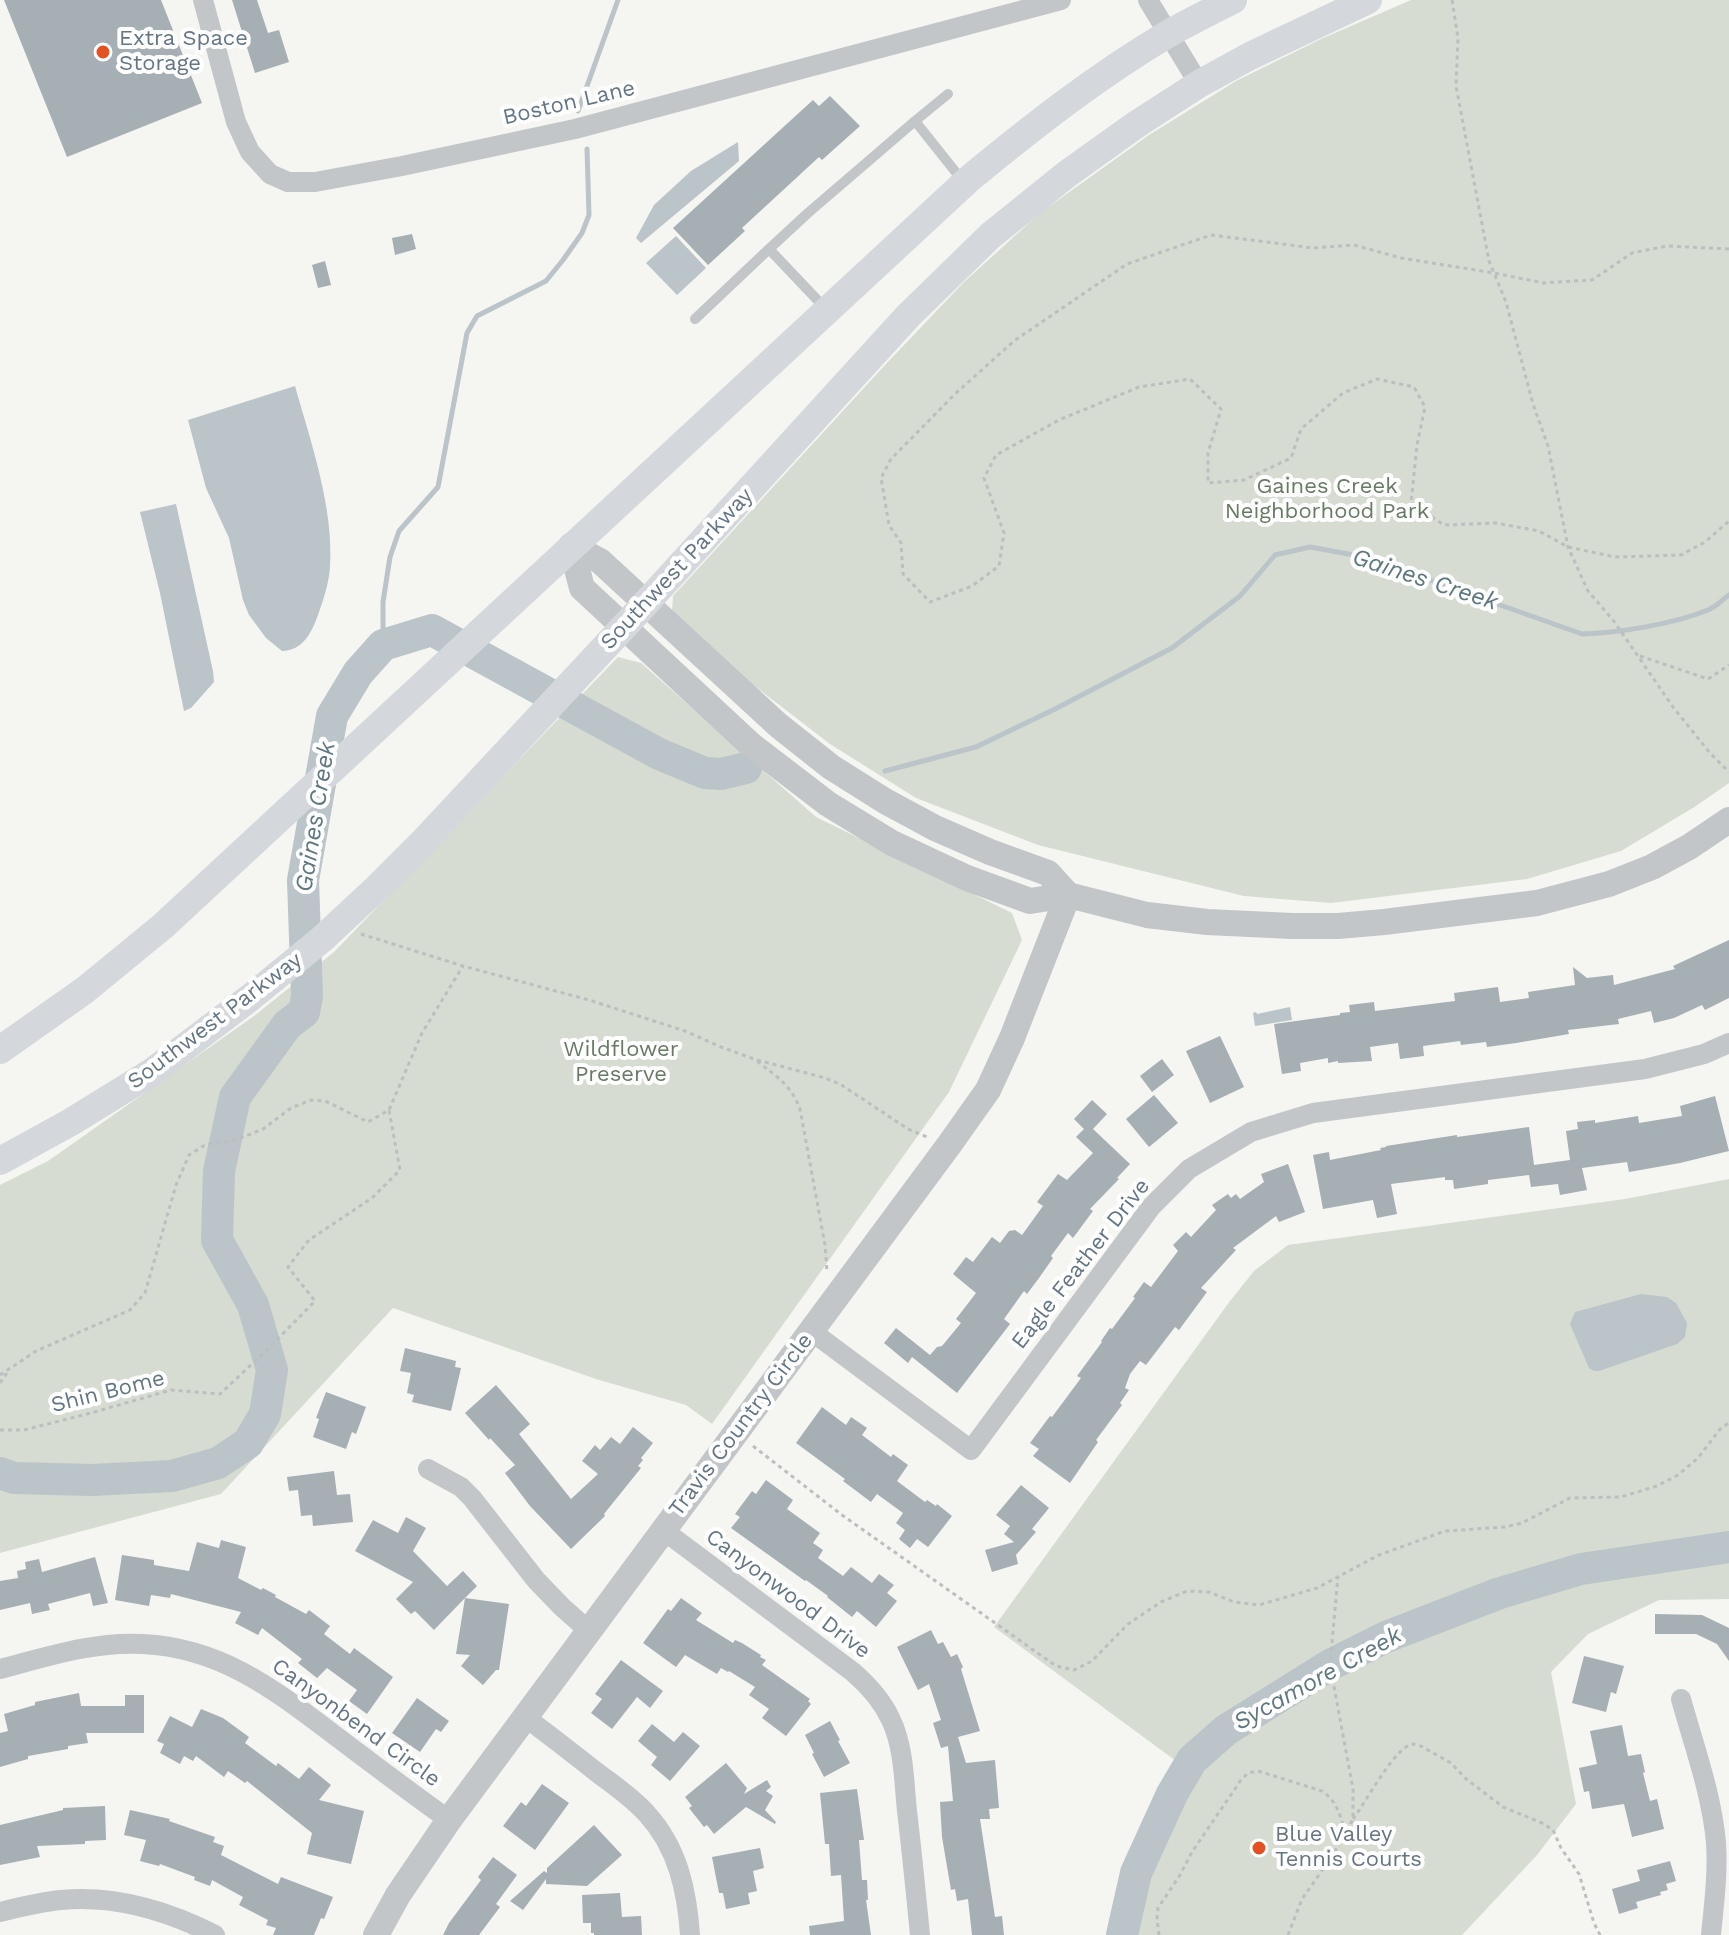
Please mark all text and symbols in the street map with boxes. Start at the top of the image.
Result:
place label: Extra Space Storage [119,26,248,78]
marker: Extra Space Storage [94,43,112,61]
street label: Boston Lane [500,75,638,131]
park label: Gaines Creek Neighborhood Park [1225,474,1429,526]
street label: Southwest Parkway [595,483,759,655]
water label: Gaines Creek [1348,543,1502,617]
water label: Gaines Creek [290,740,342,894]
street label: Southwest Parkway [123,947,307,1095]
park label: Wildflower Preserve [563,1037,679,1088]
street label: Eagle Feather Drive [1006,1174,1156,1354]
street label: Travis Country Circle [663,1328,819,1522]
street label: Shin Bome [49,1365,167,1419]
street label: Canyonwood Drive [700,1523,876,1665]
water label: Sycamore Creek [1229,1621,1407,1737]
street label: Canyonbend Circle [267,1653,445,1793]
place label: Blue Valley Tennis Courts [1275,1822,1422,1874]
marker: Blue Valley Tennis Courts [1250,1839,1268,1857]

